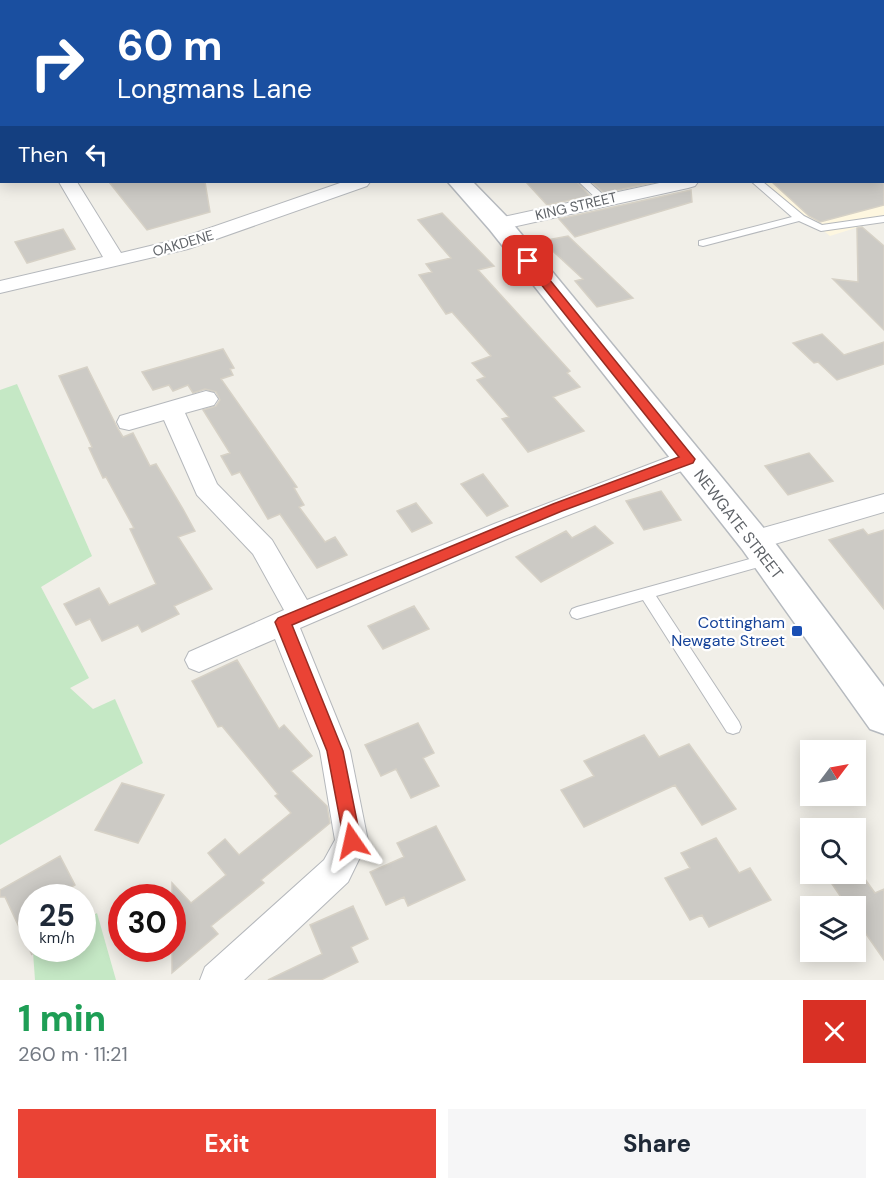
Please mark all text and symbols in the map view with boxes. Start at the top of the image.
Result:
text: 60 m [117,18,223,73]
icon: right [18,24,96,102]
text: Longmans Lane [117,71,312,106]
icon: left [80,138,113,171]
text: Then [18,140,68,169]
street label: KING STREET [533,188,619,224]
street label: OAKDENE [150,226,216,260]
pin [502,235,553,286]
icon: arrive [511,244,544,277]
street label: NEWGATE STREET [689,465,788,583]
place label: Cottingham Newgate Street [671,612,785,651]
marker: Cottingham Newgate Street [790,624,804,638]
north arrow [800,740,866,806]
map controls [800,740,866,962]
position arrow [320,809,384,873]
button: search [800,818,866,884]
speed limit sign: 30 [108,884,186,962]
text: 25 [39,896,75,935]
button: layers [800,896,866,962]
text: km/h [39,928,75,948]
text: 1 min [18,995,106,1042]
button: close [803,1000,866,1063]
text: 260 m · 11:21 [18,1041,128,1067]
button: Exit [18,1109,436,1178]
button: Share [448,1109,866,1178]

